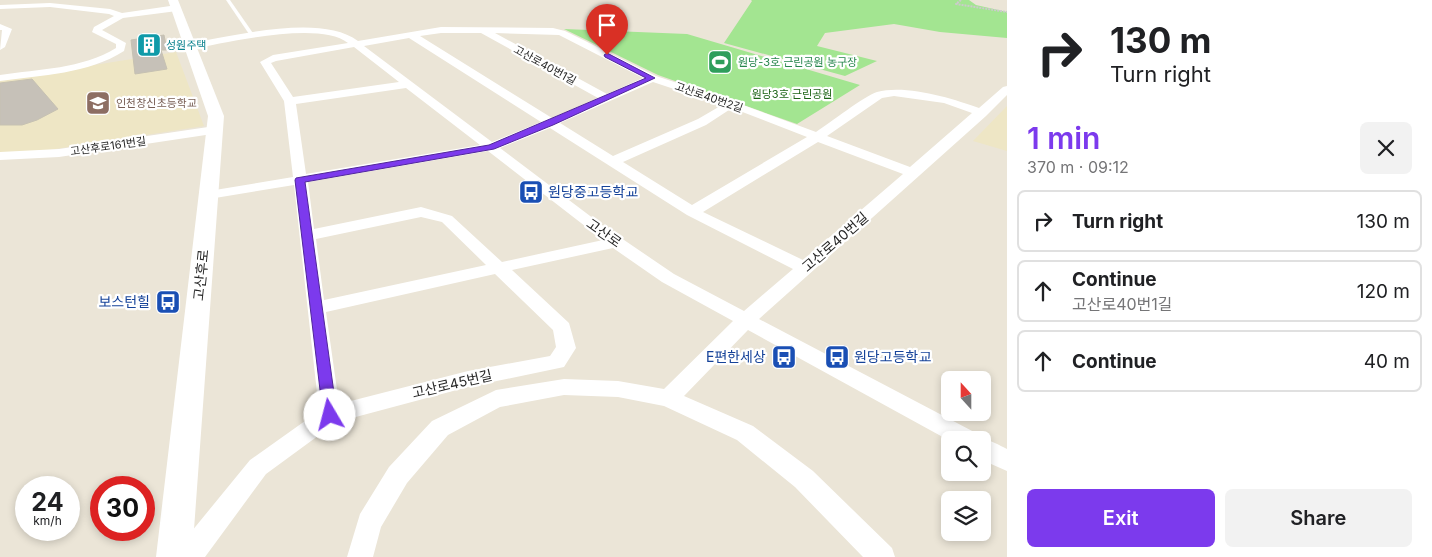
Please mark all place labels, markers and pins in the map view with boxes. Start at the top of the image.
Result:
pin [586,4,628,55]
building icon: 성원주택 [136,32,162,58]
place label: 성원주택 [166,38,206,52]
sports icon: 원당-3호 근린공원 농구장 [707,49,733,75]
place label: 원당-3호 근린공원 농구장 [738,55,857,69]
school or university icon: 인천창신초등학교 [85,90,111,116]
place label: 인천창신초등학교 [116,96,197,110]
bus stop icon: 원당중고등학교 [518,179,544,205]
place label: 원당중고등학교 [548,183,638,200]
bus stop icon: 보스턴힐 [155,289,181,315]
place label: 보스턴힐 [98,293,150,310]
bus stop icon: E편한세상 [771,344,797,370]
bus stop icon: 원당고등학교 [824,344,850,370]
place label: E편한세상 [706,348,766,365]
place label: 원당고등학교 [854,348,931,365]

